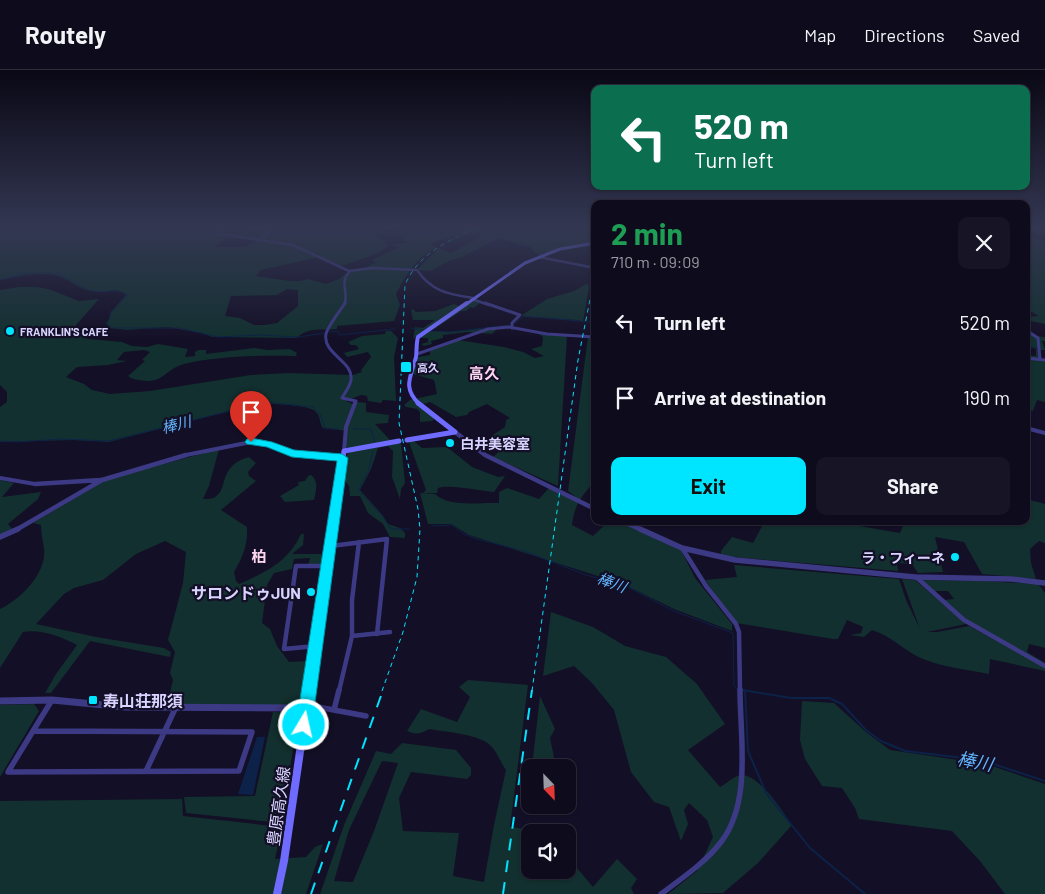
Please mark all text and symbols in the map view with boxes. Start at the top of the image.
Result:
text: Routely [25,20,106,49]
text: Map [804,24,836,46]
text: Directions [864,24,945,46]
text: Saved [973,24,1020,46]
text: 520 m [694,104,789,146]
icon: left [611,105,676,170]
text: Turn left [694,146,774,172]
text: 2 min [611,215,683,251]
button: close [958,217,1010,269]
text: 710 m · 09:09 [611,252,700,271]
icon: left [611,309,639,337]
text: Turn left [654,311,725,334]
text: 520 m [960,311,1010,334]
marker: FRANKLIN'S CAFE [4,325,16,337]
place label: FRANKLIN'S CAFE [20,325,109,338]
marker: 高久 [399,360,413,374]
place label: 高久 [417,361,439,374]
district label: 高久 [469,364,499,382]
icon: arrive [611,384,639,412]
text: Arrive at destination [654,386,826,409]
text: 190 m [963,386,1010,409]
pin [230,391,272,442]
icon: arrive [237,398,265,426]
water label: 棒川 [159,411,195,436]
place label: 白井美容室 [460,435,530,452]
marker: 白井美容室 [444,437,456,449]
button: Exit [611,457,806,515]
button: Share [816,457,1010,515]
district label: 柏 [251,547,267,565]
place label: ラ・フィーネ [861,549,945,566]
marker: ラ・フィーネ [949,551,961,563]
water label: 棒川 [595,568,631,596]
place label: サロンドゥJUN [191,583,301,602]
marker: サロンドゥJUN [305,586,317,598]
place label: 寿山荘那須 [103,691,183,710]
marker: 寿山荘那須 [87,694,99,706]
position arrow [277,698,329,750]
water label: 棒川 [955,747,997,776]
north arrow [521,759,576,814]
map controls [521,759,576,879]
street label: 豊原高久線 [263,765,293,847]
button: sound [521,824,576,879]

